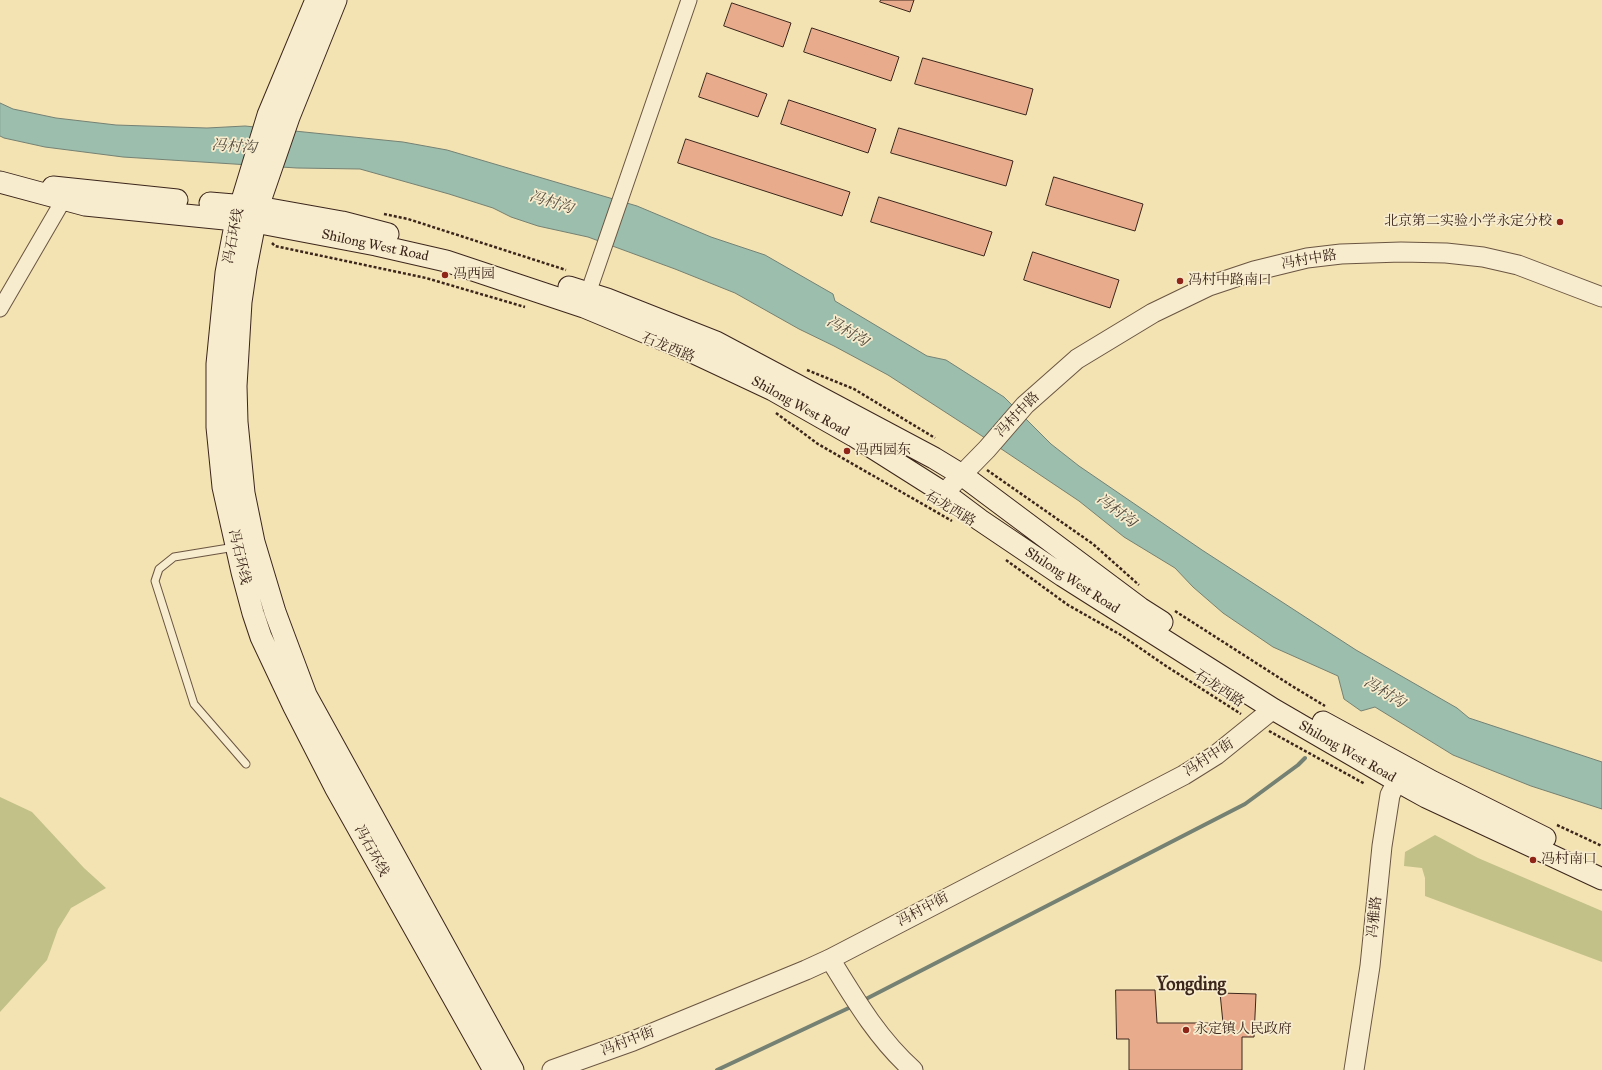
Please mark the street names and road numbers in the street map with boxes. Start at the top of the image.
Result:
street label: 冯石环线 [220,207,248,265]
street label: Shilong West Road [320,226,430,266]
street label: 冯村中路 [1280,247,1338,273]
street label: 石龙西路 [639,330,697,366]
street label: Shilong West Road [748,373,852,441]
street label: 冯村中路 [993,389,1043,441]
street label: 石龙西路 [922,487,978,531]
street label: 冯石环线 [225,528,253,586]
street label: Shilong West Road [1022,544,1122,618]
street label: 石龙西路 [1191,667,1247,711]
street label: Shilong West Road [1296,717,1398,787]
street label: 冯村中街 [1181,736,1237,780]
street label: 冯石环线 [350,822,392,880]
street label: 冯村中街 [894,889,952,931]
street label: 冯雅路 [1364,895,1386,939]
street label: 冯村中街 [599,1024,657,1060]

